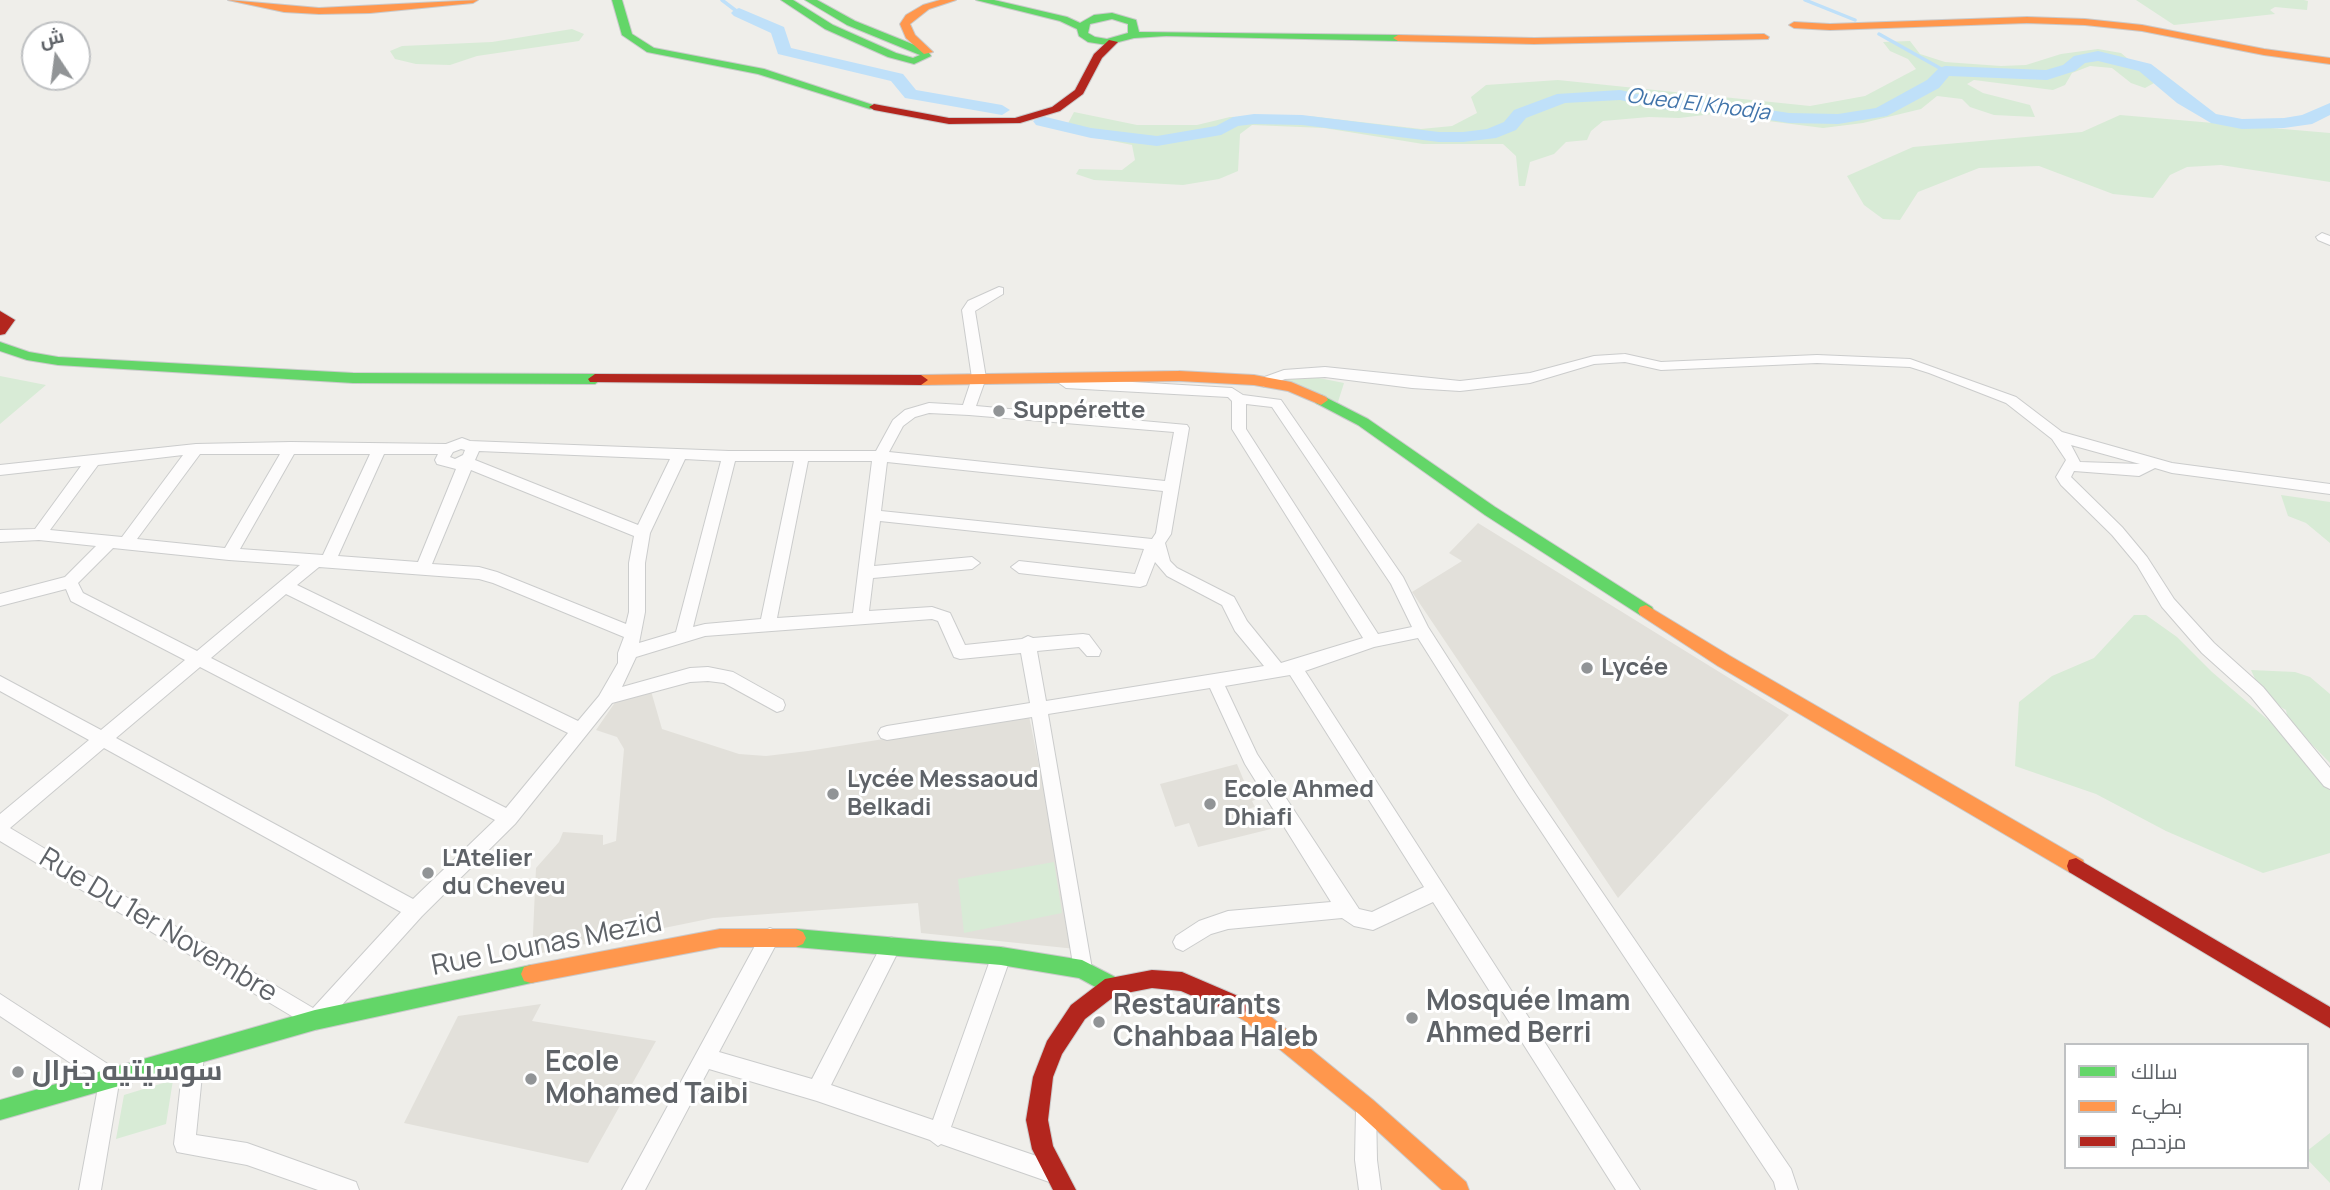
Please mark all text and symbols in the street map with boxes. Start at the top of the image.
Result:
north arrow [21,21,91,91]
text: ش [37,22,67,53]
water label: Oued El Khodja [1625,84,1771,126]
place label: Suppérette [1013,397,1145,425]
marker: Suppérette [991,403,1007,419]
place label: Lycée [1601,654,1668,682]
marker: Lycée [1579,660,1595,676]
place label: Lycée Messaoud Belkadi [847,766,1038,822]
place label: Ecole Ahmed Dhiafi [1224,776,1374,832]
marker: Lycée Messaoud Belkadi [825,786,841,802]
marker: Ecole Ahmed Dhiafi [1202,796,1218,812]
street label: Rue Du 1er Novembre [33,842,283,1010]
place label: L'Atelier du Cheveu [442,845,566,901]
marker: L'Atelier du Cheveu [420,865,436,881]
street label: Rue Lounas Mezid [429,906,665,984]
place label: Mosquée Imam Ahmed Berri [1426,985,1630,1051]
place label: Restaurants Chahbaa Haleb [1113,989,1318,1055]
marker: Mosquée Imam Ahmed Berri [1404,1010,1420,1026]
marker: Restaurants Chahbaa Haleb [1091,1014,1107,1030]
legend [2064,1043,2309,1169]
place label: Ecole Mohamed Taibi [545,1046,749,1112]
place label: سوسيتيه جنرال [32,1055,222,1089]
text: سالك [2131,1057,2178,1085]
marker: سوسيتيه جنرال [10,1064,26,1080]
marker: Ecole Mohamed Taibi [523,1071,539,1087]
text: بطيء [2131,1092,2182,1120]
text: مزدحم [2131,1127,2186,1155]

